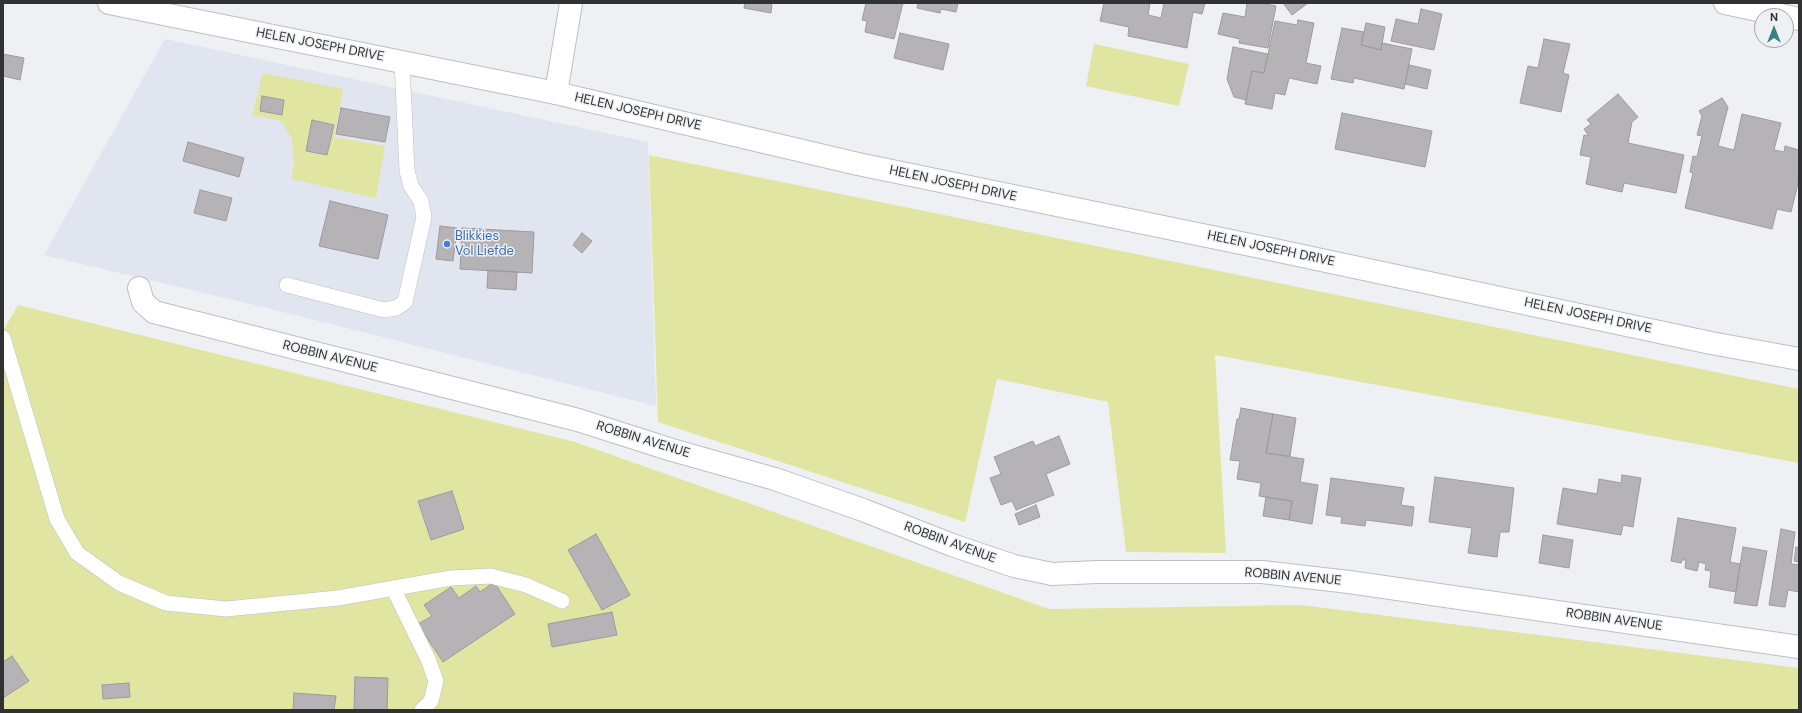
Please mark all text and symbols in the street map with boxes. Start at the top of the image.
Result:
north arrow [1754,8,1794,48]
text: N [1770,10,1778,24]
street label: HELEN JOSEPH DRIVE [255,25,385,65]
street label: HELEN JOSEPH DRIVE [573,90,703,134]
street label: HELEN JOSEPH DRIVE [888,163,1018,205]
street label: HELEN JOSEPH DRIVE [1206,228,1336,270]
place label: Blikkies Vol Liefde [455,229,514,260]
marker: Blikkies Vol Liefde [442,239,452,249]
street label: HELEN JOSEPH DRIVE [1523,295,1653,337]
street label: ROBBIN AVENUE [281,338,379,376]
street label: ROBBIN AVENUE [594,418,692,462]
street label: ROBBIN AVENUE [902,519,998,567]
street label: ROBBIN AVENUE [1244,565,1342,589]
street label: ROBBIN AVENUE [1565,606,1663,634]

